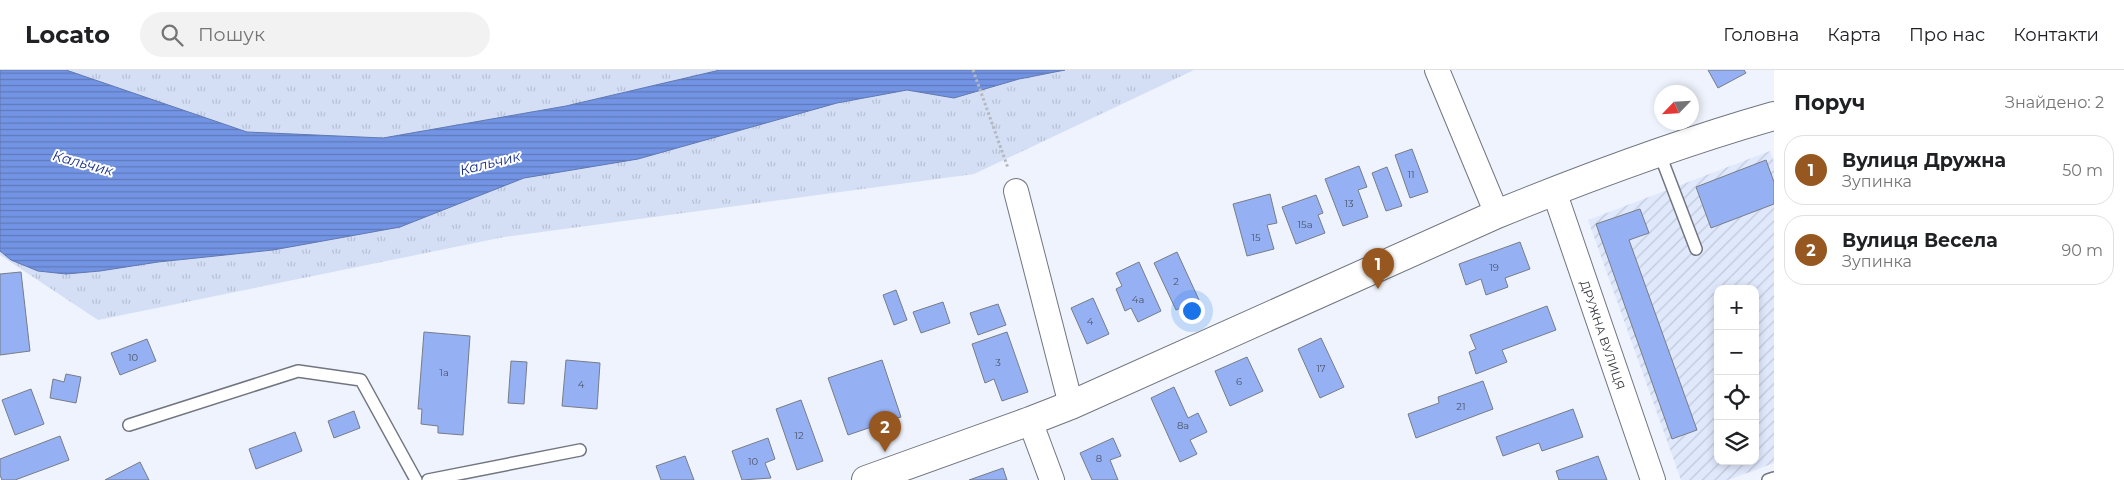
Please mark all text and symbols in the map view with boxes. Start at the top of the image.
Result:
search box [140,12,490,57]
text: Locato [25,20,110,49]
icon: search [158,21,186,49]
text: Пошук [198,23,265,46]
text: Головна [1723,24,1799,46]
text: Карта [1827,24,1881,46]
text: Про нас [1909,24,1985,46]
text: Контакти [2013,24,2099,46]
north arrow [1654,85,1699,130]
text: Поруч [1794,90,1865,115]
text: Знайдено: 2 [2005,93,2104,112]
water label: Кальчик [51,146,116,180]
water label: Кальчик [458,147,523,179]
text: Вулиця Дружна [1842,149,2006,172]
text: 1 [1808,161,1814,180]
text: 50 m [2062,161,2103,180]
house number: 11 [1407,168,1415,181]
text: Зупинка [1842,172,1912,191]
house number: 13 [1344,197,1354,210]
house number: 15а [1297,218,1313,231]
text: Вулиця Весела [1842,229,1998,252]
house number: 15 [1251,231,1261,244]
text: 2 [1806,241,1816,260]
text: 90 m [2061,241,2103,260]
pin: 1 [1362,248,1394,289]
text: Зупинка [1842,252,1912,271]
house number: 19 [1489,261,1499,274]
house number: 2 [1173,275,1179,288]
street label: ДРУЖНА ВУЛИЦЯ [1578,278,1629,391]
map controls [1714,285,1759,465]
button: + [1714,285,1759,330]
house number: 4а [1132,293,1144,306]
your location [1179,298,1205,324]
house number: 4 [1087,315,1094,328]
button: − [1714,330,1759,375]
house number: 10 [128,351,138,364]
house number: 3 [995,356,1001,369]
house number: 17 [1316,362,1326,375]
house number: 1а [439,366,449,379]
house number: 6 [1236,375,1242,388]
button: locate [1714,375,1759,420]
house number: 4 [578,378,585,391]
house number: 21 [1456,400,1466,413]
pin: 2 [869,411,901,452]
house number: 8а [1177,419,1189,432]
button: layers [1714,420,1759,465]
house number: 12 [794,429,804,442]
house number: 8 [1096,452,1102,465]
house number: 10 [748,455,758,468]

